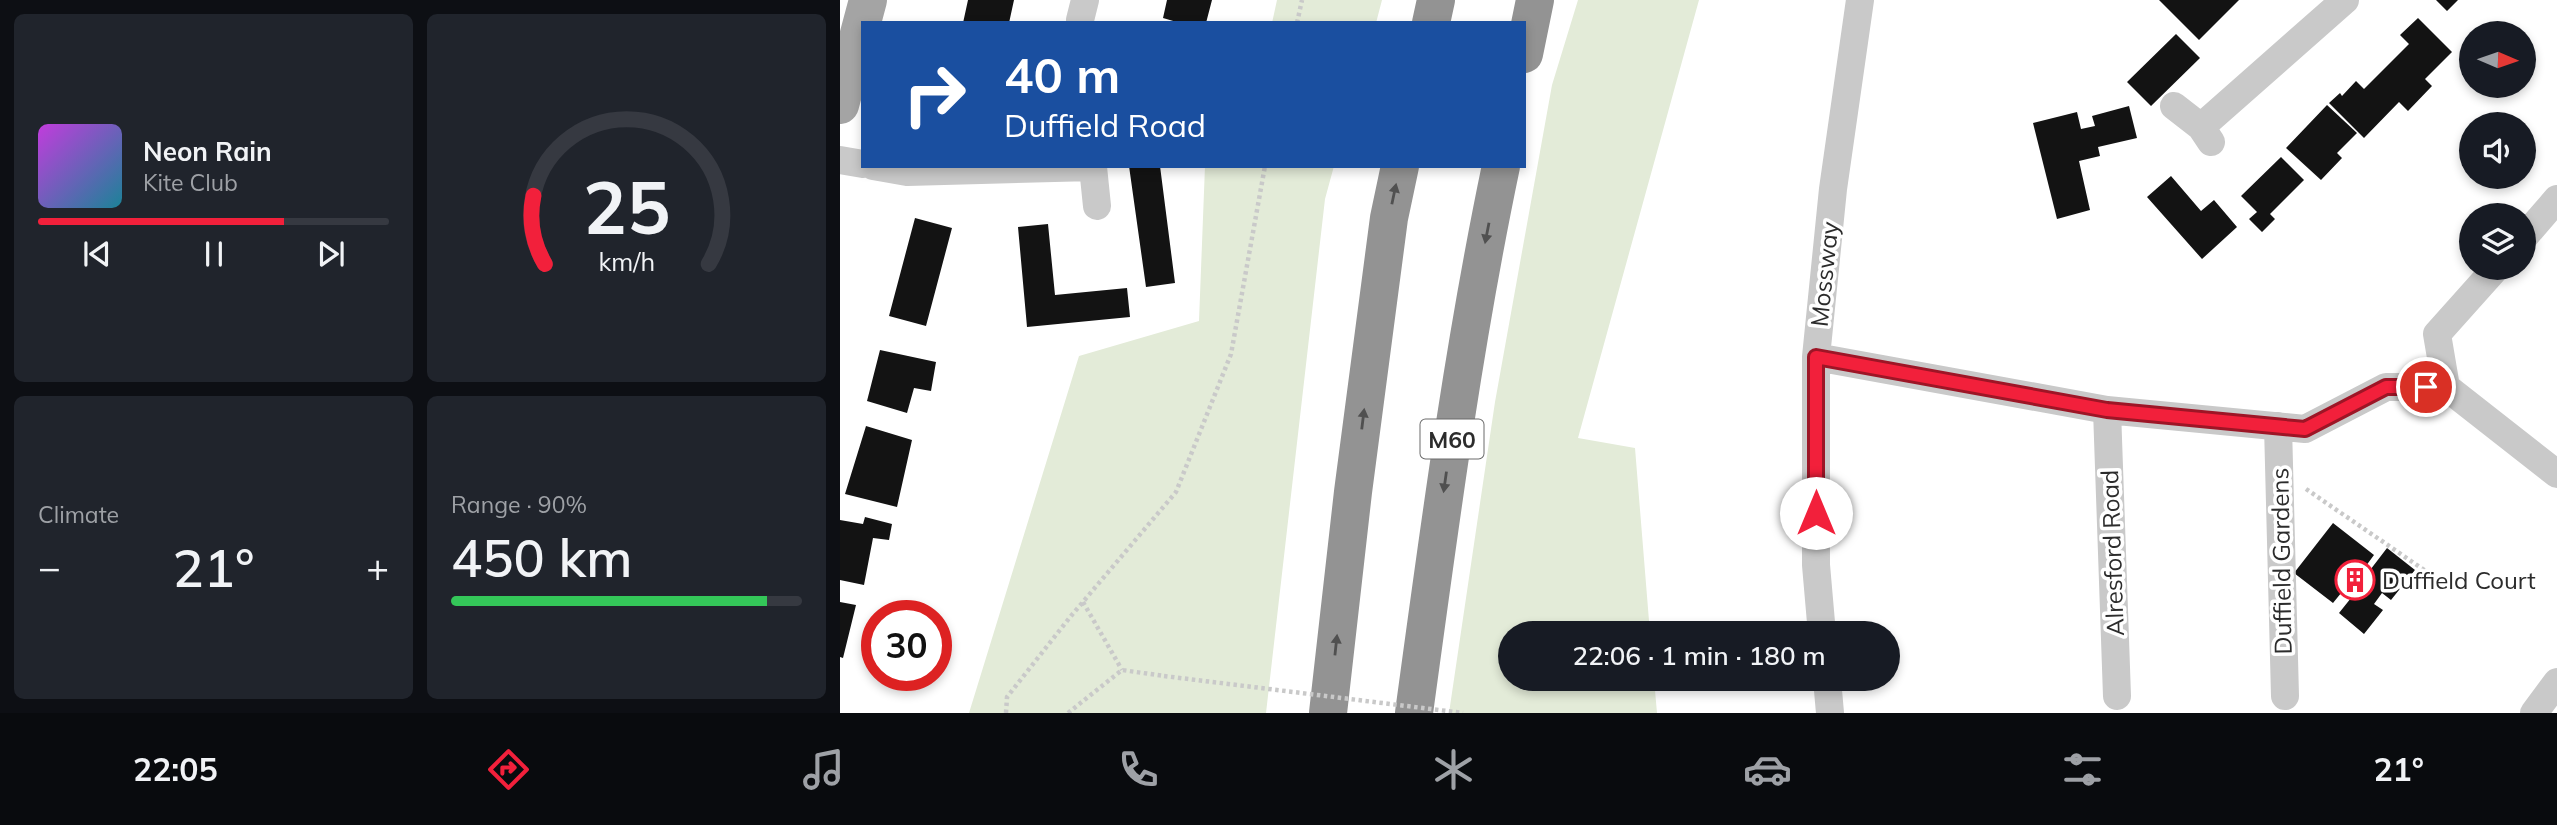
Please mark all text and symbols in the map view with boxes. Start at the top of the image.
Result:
north arrow [2459,21,2536,98]
map controls [2459,21,2536,280]
text: 40 m [1004,44,1120,105]
icon: right [889,49,980,140]
text: Duffield Road [1004,105,1206,145]
button: sound [2459,112,2536,189]
text: Neon Rain [143,135,272,168]
text: 25 [583,162,670,253]
text: Kite Club [143,168,238,197]
one-way arrow [1389,183,1400,205]
button: layers [2459,203,2536,280]
street label: Mossway [1804,220,1844,328]
one-way arrow [1482,222,1493,244]
icon: previous [78,235,116,273]
icon: pause [195,235,233,273]
icon: next [312,235,350,273]
text: km/h [598,246,655,277]
pin [2396,357,2456,417]
icon: arrive [2407,368,2445,406]
one-way arrow [1357,408,1368,430]
road number: M60 [1420,420,1484,458]
street label: Duffield Gardens [2264,467,2298,655]
street label: Alresford Road [2094,469,2130,637]
one-way arrow [1439,471,1450,493]
position arrow [1779,476,1853,550]
text: Range · 90% [451,490,587,519]
text: Climate [38,500,119,529]
text: 450 km [451,525,632,590]
text: 21° [173,535,254,600]
text: − [38,543,61,591]
text: + [366,543,389,591]
building icon: Duffield Court [2334,559,2376,601]
place label: Duffield Court [2382,565,2536,595]
speed limit sign: 30 [861,600,952,691]
one-way arrow [1331,634,1342,656]
text: 22:06 · 1 min · 180 m [1572,639,1826,672]
icon: directions [484,745,533,794]
icon: music [799,745,848,794]
icon: phone [1114,745,1163,794]
icon: climate [1429,745,1478,794]
icon: car [1743,745,1792,794]
icon: filters [2058,745,2107,794]
text: 22:05 [133,749,218,789]
text: 21° [2373,749,2424,789]

